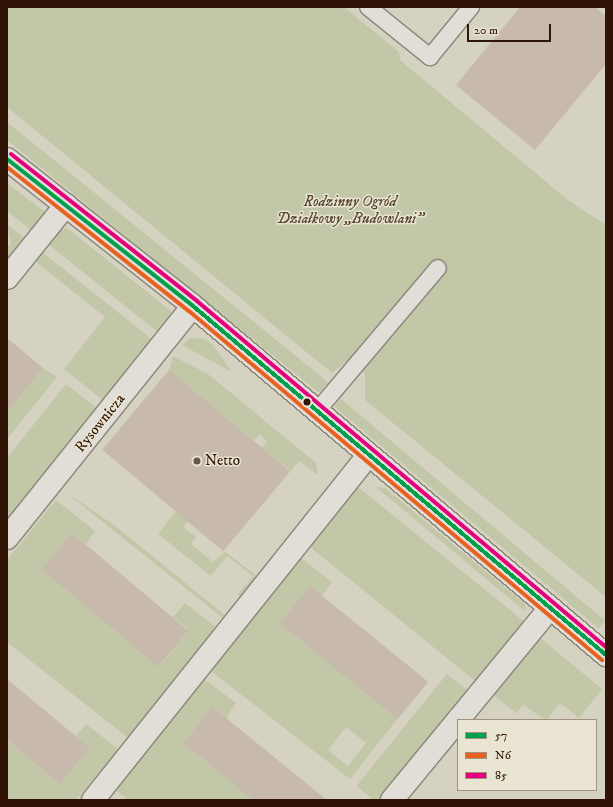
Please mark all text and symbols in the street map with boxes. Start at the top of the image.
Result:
scale bar [469,16,553,42]
text: 20 m [474,23,498,38]
park label: Rodzinny Ogród Działkowy „Budowlani” [277,192,423,227]
street label: Rysownicza [71,390,129,456]
unlabelled marker [302,397,312,407]
place label: Netto [205,452,240,470]
marker: Netto [192,456,202,466]
legend [457,719,597,791]
text: 57 [495,728,507,743]
text: N6 [495,748,511,763]
text: 85 [495,768,507,783]

